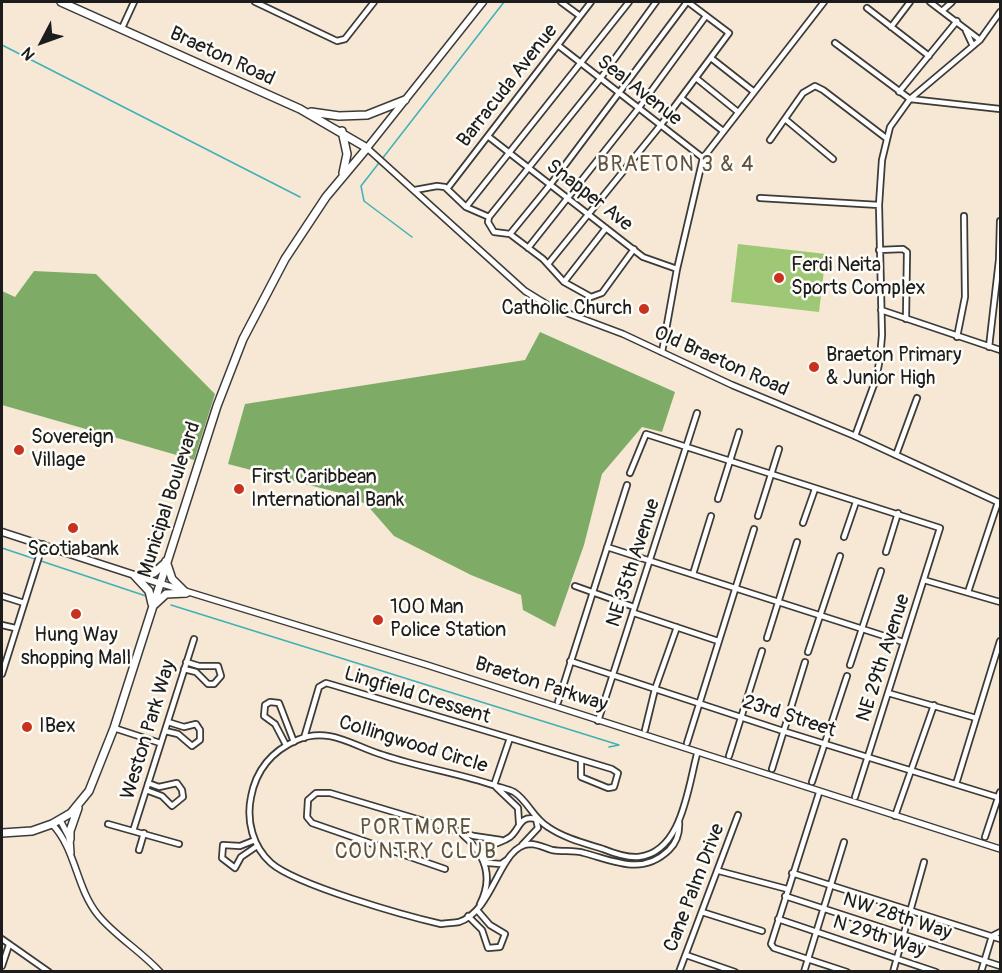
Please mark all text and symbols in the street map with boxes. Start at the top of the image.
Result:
north arrow [12,12,72,72]
street label: Barracuda Avenue [453,20,563,152]
street label: Braeton Road [166,22,278,92]
text: N [17,43,40,64]
street label: Seal Avenue [592,50,686,132]
district label: BRAETON 3 & 4 [597,153,755,179]
street label: Snapper Ave [541,155,637,237]
place label: Ferdi Neita Sports Complex [791,254,926,301]
marker: Ferdi Neita Sports Complex [772,271,786,285]
place label: Catholic Church [502,297,632,321]
marker: Catholic Church [637,302,651,316]
street label: Old Braeton Road [650,322,792,402]
place label: Braeton Primary & Junior High [826,344,961,391]
marker: Braeton Primary & Junior High [807,360,821,374]
street label: Municipal Boulevard [133,419,207,581]
place label: Sovereign Village [31,426,114,473]
marker: Sovereign Village [12,443,26,457]
place label: First Caribbean International Bank [251,466,404,513]
marker: First Caribbean International Bank [232,482,246,496]
street label: NE 35th Avenue [602,496,666,630]
marker: Scotiabank [66,521,80,535]
place label: Scotiabank [27,538,119,562]
street label: NE 29th Avenue [852,591,916,725]
place label: 100 Man Police Station [390,596,506,643]
marker: Hung Way shopping Mall [69,607,83,621]
marker: 100 Man Police Station [371,613,385,627]
place label: Hung Way shopping Mall [21,624,131,671]
street label: Braeton Parkway [472,652,610,718]
street label: Weston Park Way [116,657,182,803]
street label: Lingfield Cressent [341,662,493,730]
street label: 23rd Street [739,691,839,743]
street label: Collingwood Circle [336,711,490,779]
place label: IBex [39,715,76,739]
marker: IBex [20,720,34,734]
district label: PORTMORE COUNTRY CLUB [335,816,497,866]
street label: Cane Palm Drive [659,820,731,956]
street label: NW 28th Way [840,888,954,946]
street label: N 29th Way [830,911,928,963]

